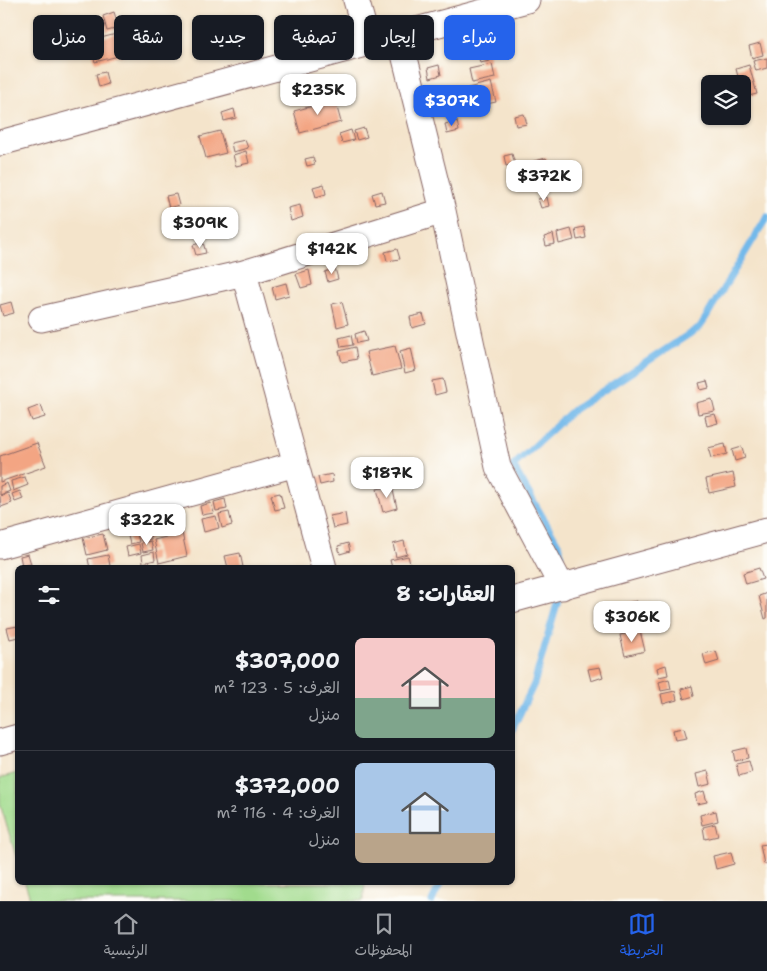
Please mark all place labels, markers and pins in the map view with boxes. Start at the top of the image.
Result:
pin: $235K [283,74,353,116]
pin: $307K [417,84,487,127]
pin: $372K [509,160,579,202]
pin: $309K [165,206,235,249]
pin: $142K [297,232,367,275]
pin: $187K [352,456,422,499]
pin: $322K [112,504,182,546]
pin: $306K [597,600,667,643]

